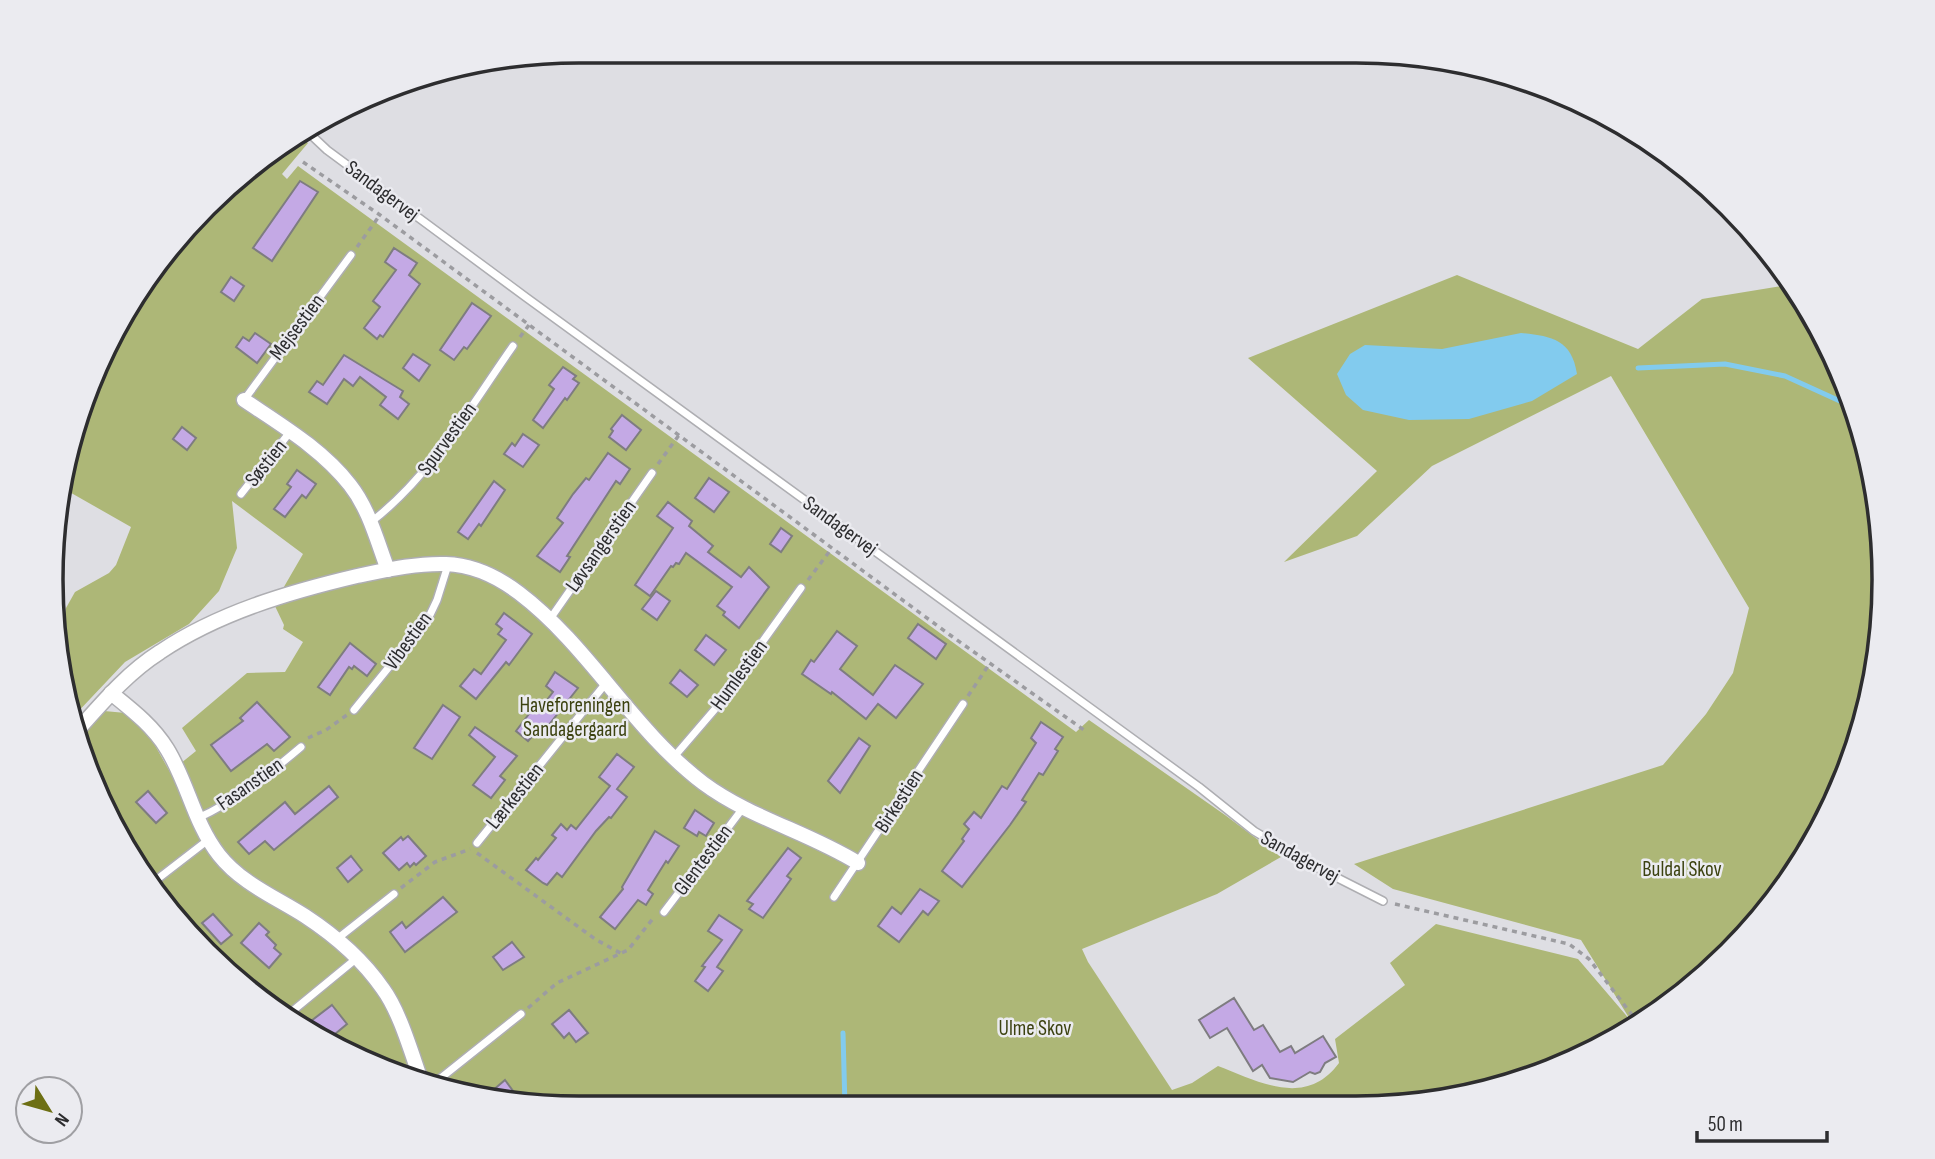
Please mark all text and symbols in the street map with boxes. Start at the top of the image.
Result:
street label: Sandagervej [340,155,424,227]
street label: Mejsestien [264,289,330,365]
street label: Spurvestien [412,398,482,480]
street label: Søstien [240,435,292,491]
street label: Sandagervej [798,491,882,561]
street label: Løvsangerstien [560,495,642,597]
street label: Vibestien [379,607,437,675]
street label: Humlestien [705,635,773,715]
park label: Haveforeningen Sandagergaard [519,693,631,742]
street label: Fasanstien [212,752,288,816]
street label: Lærkestien [481,758,549,834]
street label: Birkestien [869,765,929,837]
street label: Glentestien [668,820,738,900]
street label: Sandagervej [1256,825,1344,889]
park label: Buldal Skov [1642,857,1722,882]
park label: Ulme Skov [999,1016,1071,1041]
north arrow [14,1075,84,1145]
scale bar [1697,1100,1826,1144]
text: N [49,1108,74,1130]
text: 50 m [1708,1112,1743,1137]

